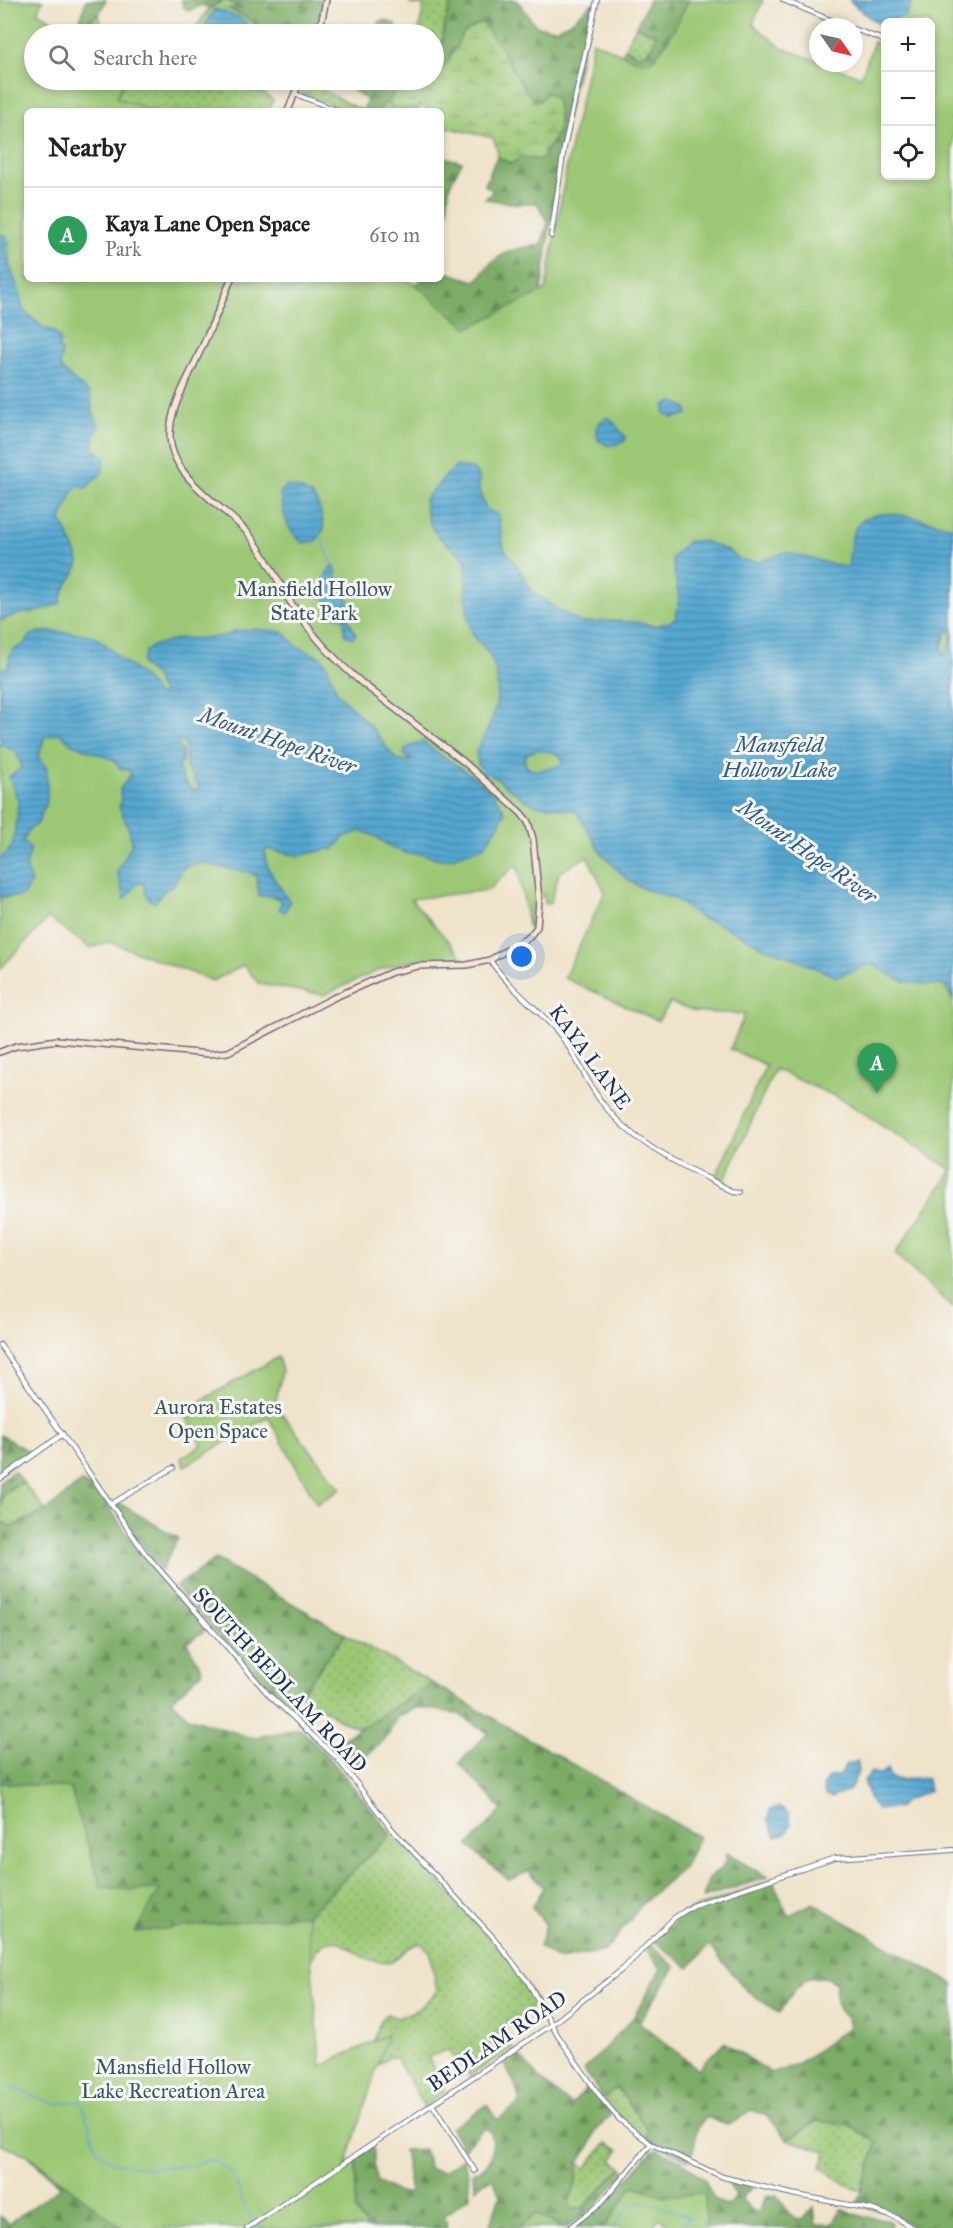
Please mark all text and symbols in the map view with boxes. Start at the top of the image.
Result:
north arrow [809,18,863,72]
map controls [881,18,935,180]
button: + [881,18,935,72]
search box [24,24,444,90]
icon: search [45,41,78,74]
text: Search here [93,44,197,71]
button: − [881,72,935,126]
button: locate [881,126,935,180]
text: Nearby [48,131,126,163]
text: Kaya Lane Open Space [105,210,310,237]
text: A [61,223,74,247]
text: 610 m [369,223,420,247]
text: Park [105,237,141,261]
park label: Mansfield Hollow State Park [236,576,392,626]
water label: Mount Hope River [194,700,362,781]
water label: Mansfield Hollow Lake [721,731,837,783]
water label: Mount Hope River [731,792,884,911]
your location [507,942,536,971]
street label: KAYA LANE [543,1000,637,1114]
pin: A [858,1044,896,1093]
park label: Aurora Estates Open Space [153,1394,282,1444]
street label: SOUTH BEDLAM ROAD [187,1582,373,1778]
street label: BEDLAM ROAD [422,1985,572,2097]
park label: Mansfield Hollow Lake Recreation Area [81,2054,265,2104]

